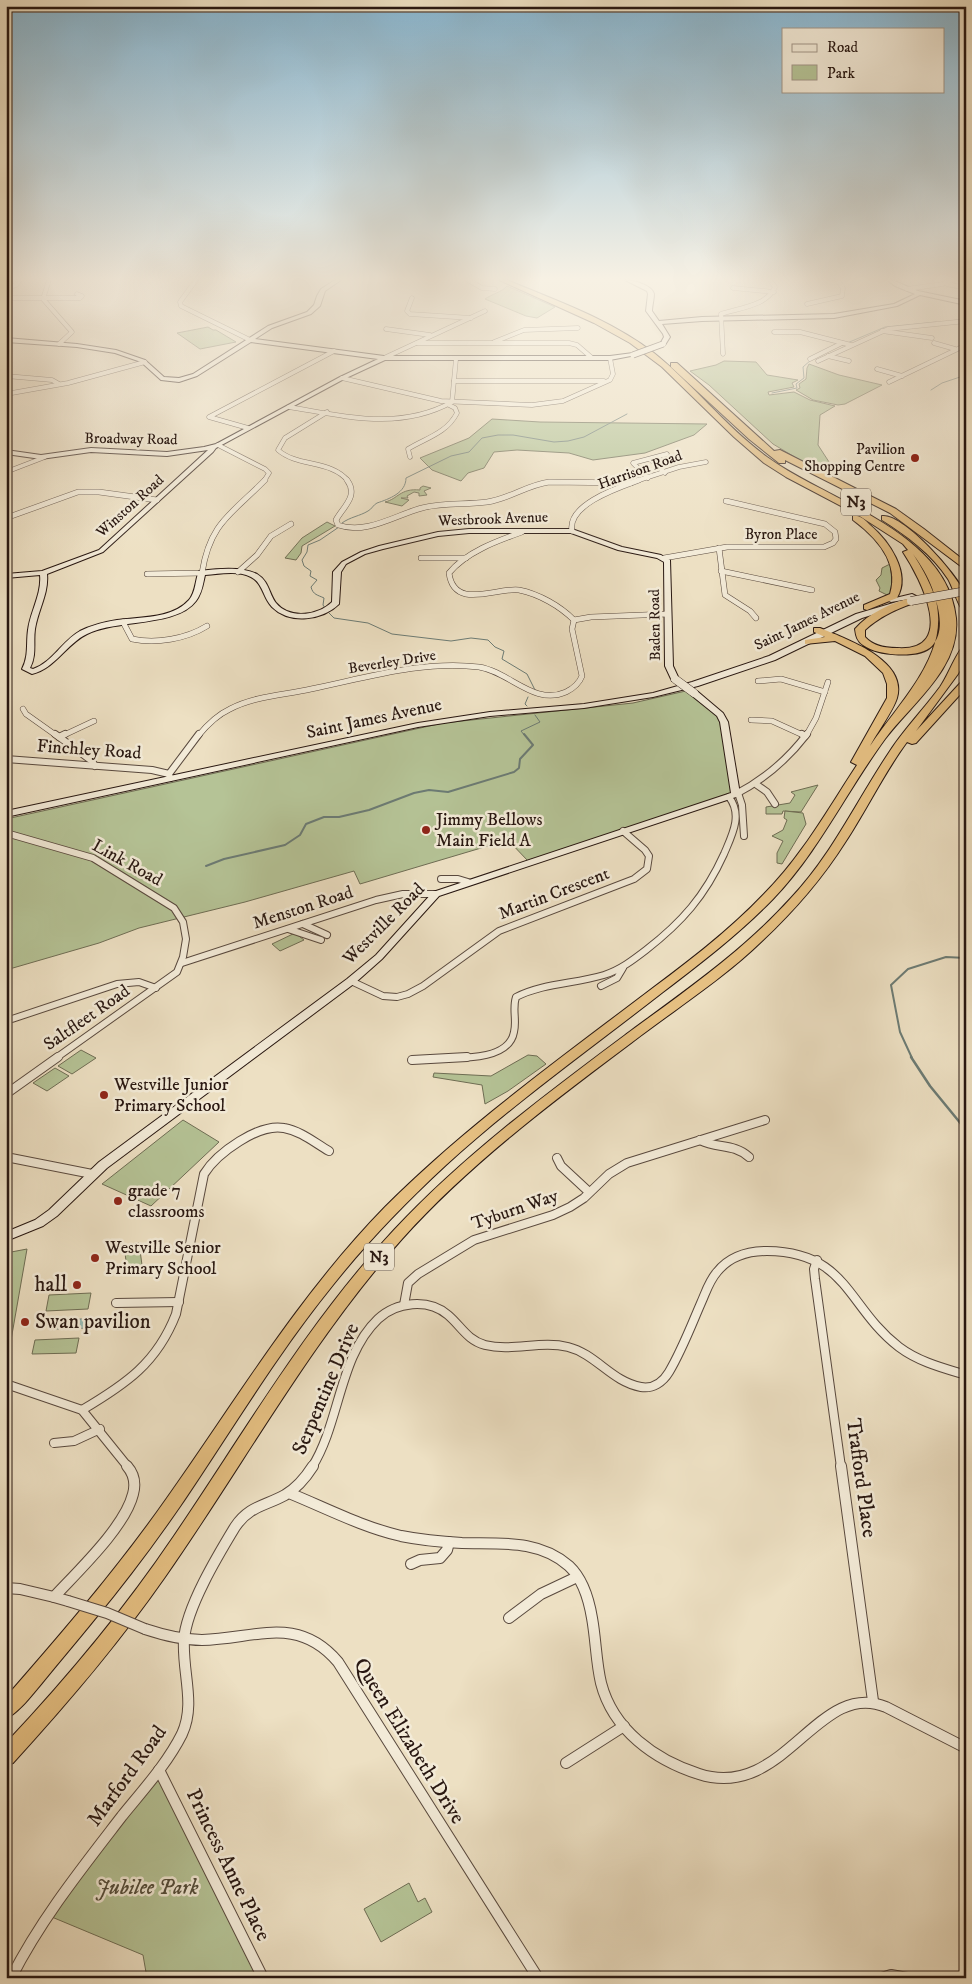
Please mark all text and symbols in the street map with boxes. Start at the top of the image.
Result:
legend [782,28,944,92]
text: Road [827,38,859,57]
text: Park [827,64,856,83]
street label: Broadway Road [84,429,178,449]
place label: Pavilion Shopping Centre [804,440,905,476]
street label: Harrison Road [595,446,685,494]
marker: Pavilion Shopping Centre [909,452,921,464]
street label: Winston Road [91,470,168,542]
road number: N3 [841,488,871,516]
street label: Westbrook Avenue [437,508,548,530]
street label: Byron Place [745,525,817,544]
street label: Saint James Avenue [751,587,863,655]
street label: Baden Road [645,588,665,661]
street label: Beverley Drive [347,646,437,678]
street label: Saint James Avenue [304,694,444,744]
street label: Finchley Road [36,735,142,765]
place label: Jimmy Bellows Main Field A [434,809,543,852]
marker: Jimmy Bellows Main Field A [420,824,432,836]
street label: Link Road [88,835,166,891]
street label: Martin Crescent [496,863,613,925]
street label: Westville Road [338,878,430,970]
street label: Menston Road [250,881,356,935]
street label: Saltfleet Road [40,980,134,1056]
place label: Westville Junior Primary School [113,1074,229,1117]
marker: Westville Junior Primary School [98,1089,110,1101]
place label: grade 7 classrooms [128,1180,205,1223]
street label: Tyburn Way [469,1185,562,1235]
marker: grade 7 classrooms [112,1195,124,1207]
place label: Westville Senior Primary School [104,1237,221,1280]
road number: N3 [364,1244,394,1270]
marker: Westville Senior Primary School [89,1252,101,1264]
place label: hall [34,1272,68,1298]
marker: hall [71,1279,83,1291]
place label: Swan pavilion [35,1309,151,1335]
marker: Swan pavilion [19,1316,31,1328]
street label: Serpentine Drive [287,1319,366,1459]
street label: Trafford Place [840,1417,882,1540]
street label: Queen Elizabeth Drive [347,1653,471,1829]
street label: Marford Road [82,1720,173,1832]
street label: Princess Anne Place [180,1785,276,1946]
park label: Jubilee Park [95,1875,199,1901]

